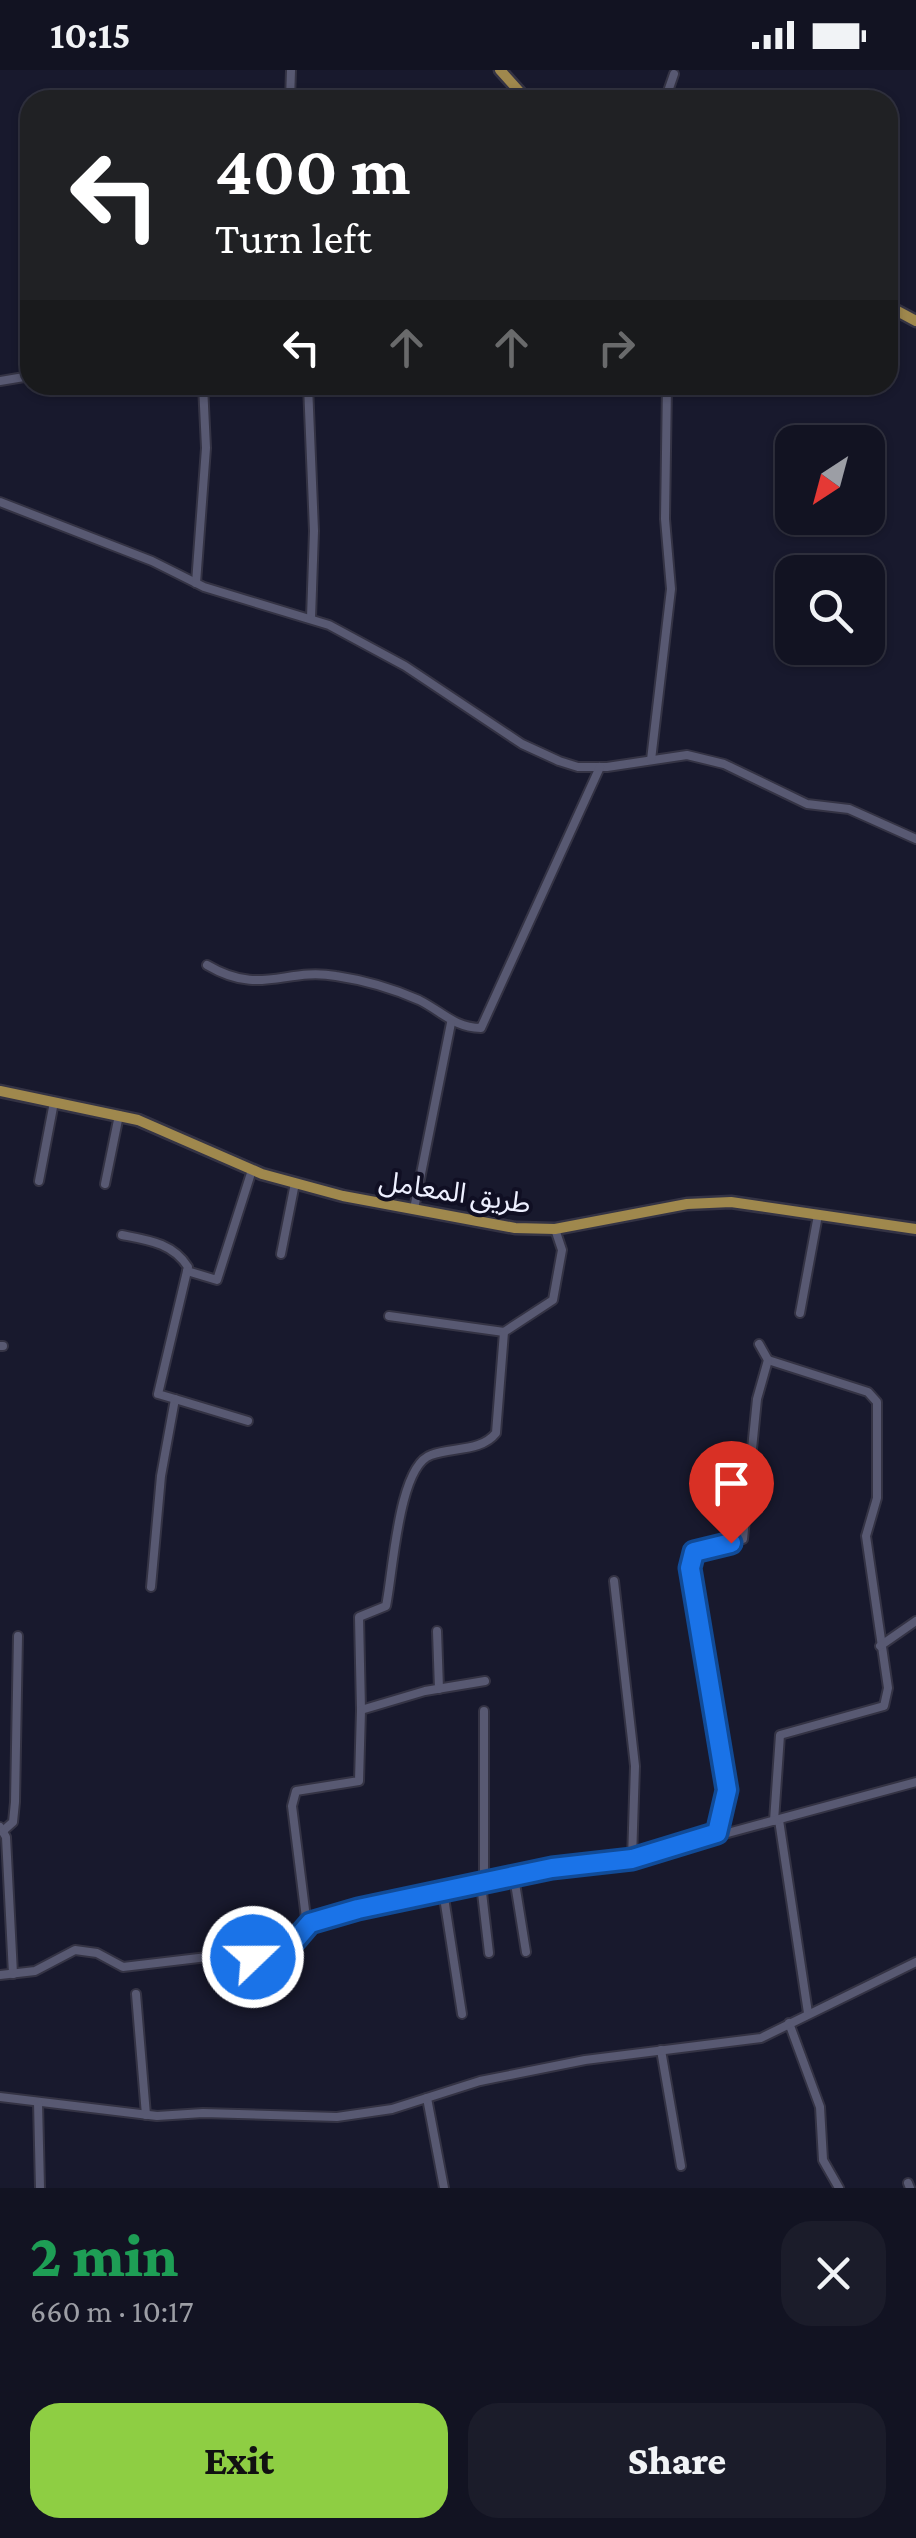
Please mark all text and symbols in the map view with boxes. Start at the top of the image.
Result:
text: 10:15 [50,14,131,56]
icon: left [50,130,180,260]
text: 400 m [215,131,411,209]
text: Turn left [215,213,372,263]
icon: left [274,320,329,375]
icon: ahead [379,320,434,375]
icon: ahead [484,320,539,375]
icon: right [589,320,644,375]
north arrow [775,425,885,535]
map controls [775,425,885,665]
button: search [775,555,885,665]
street label: طريق المعامل [376,1165,533,1221]
pin [689,1441,774,1544]
icon: arrive [704,1456,759,1511]
position arrow [201,1905,305,2009]
button: close [781,2221,886,2326]
text: 2 min [30,2222,178,2289]
text: 660 m · 10:17 [30,2293,193,2329]
button: Exit [30,2403,448,2518]
button: Share [468,2403,886,2518]

